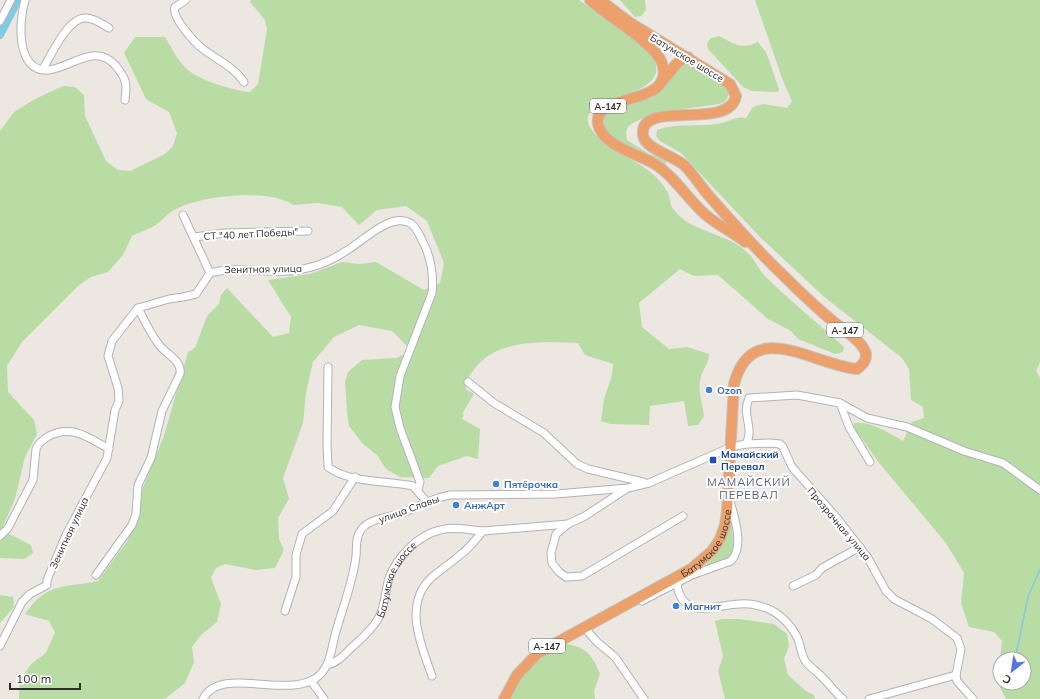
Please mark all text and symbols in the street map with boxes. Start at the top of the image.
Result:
street label: Батумское шоссе [648,31,727,85]
road number: А-147 [590,99,626,113]
street label: СТ "40 лет Победы" [203,225,299,243]
street label: Зенитная улица [224,262,302,276]
road number: А-147 [827,323,863,337]
place label: Ozon [717,384,742,397]
marker: Ozon [704,385,714,395]
place label: Мамайский Перевал [721,448,779,473]
marker: Мамайский Перевал [708,455,718,465]
district label: МАМАЙСКИЙ ПЕРЕВАЛ [707,475,791,502]
place label: Пятёрочка [504,478,558,491]
marker: Пятёрочка [491,479,501,489]
street label: Прозрачная улица [805,485,873,563]
street label: улица Славы [377,492,441,526]
street label: Зенитная улица [47,495,91,571]
place label: АнжАрт [464,499,505,512]
marker: АнжАрт [451,500,461,510]
street label: Батумское шоссе [678,508,734,580]
street label: Батумское шоссе [373,538,419,619]
place label: Магнит [684,600,721,613]
marker: Магнит [671,601,681,611]
road number: А-147 [529,639,565,653]
north arrow [992,651,1032,691]
scale bar [10,665,80,691]
text: 100 m [16,671,51,686]
text: С [1000,671,1014,688]

